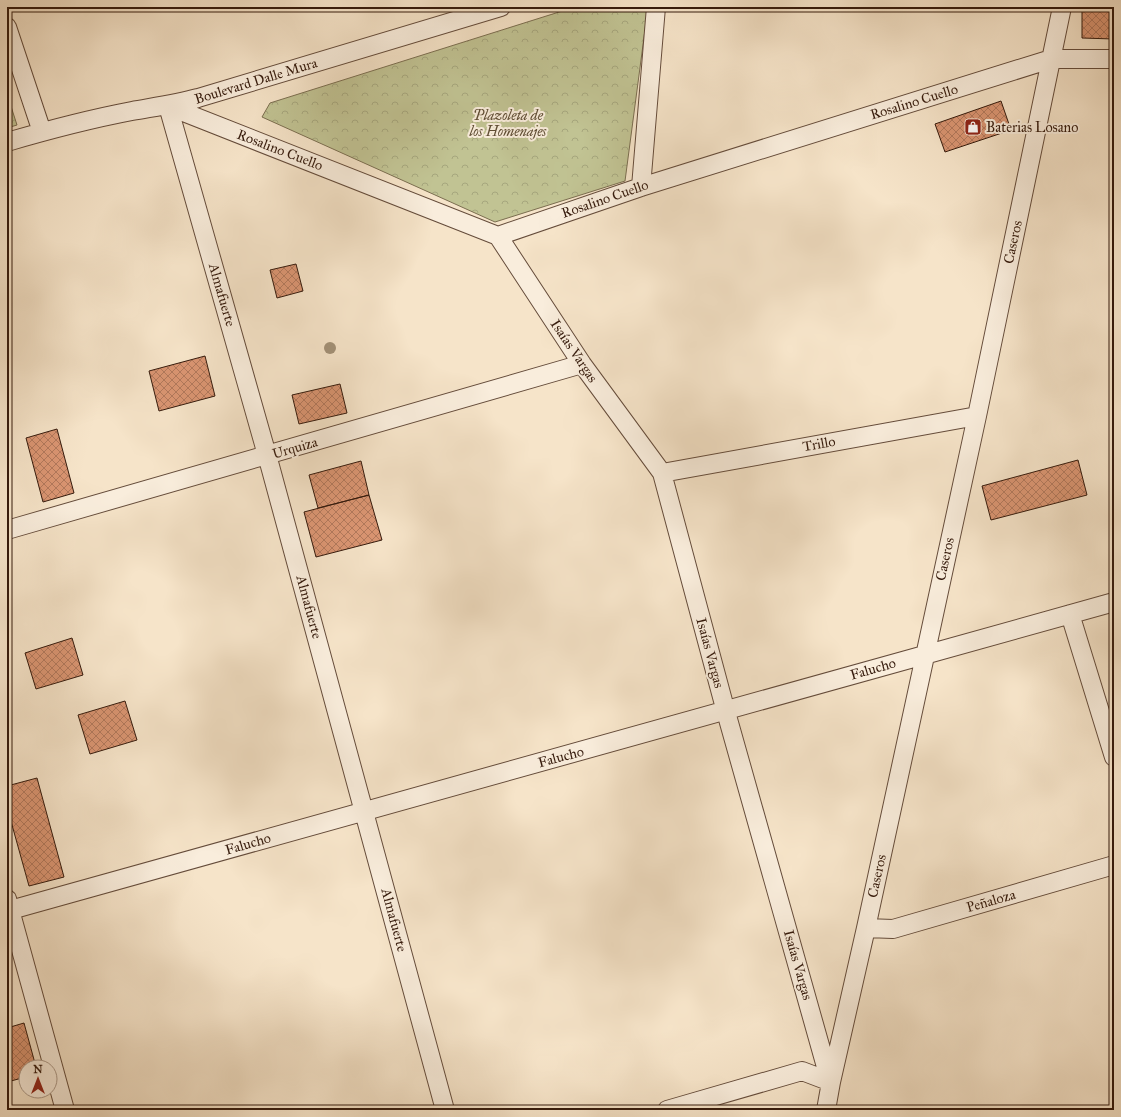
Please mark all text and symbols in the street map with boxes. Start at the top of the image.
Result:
street label: Boulevard Dalle Mura [193,54,320,108]
street label: Rosalino Cuello [868,81,960,123]
park label: Plazoleta de los Homenajes [469,107,547,140]
shop icon: Baterias Losano [963,117,983,137]
place label: Baterias Losano [986,119,1078,136]
street label: Rosalino Cuello [235,126,325,174]
street label: Rosalino Cuello [559,176,651,222]
street label: Caseros [1000,219,1026,265]
street label: Almafuerte [205,260,239,329]
street label: Isaías Vargas [547,316,601,386]
street label: Urquiza [270,433,320,464]
street label: Trillo [801,433,837,455]
street label: Caseros [932,536,958,582]
street label: Almafuerte [292,572,326,641]
street label: Isaías Vargas [692,616,728,690]
street label: Falucho [848,654,898,684]
street label: Falucho [536,743,586,771]
street label: Falucho [223,829,273,859]
street label: Caseros [864,853,890,899]
street label: Almafuerte [377,885,411,954]
street label: Peñaloza [964,886,1018,916]
street label: Isaías Vargas [780,928,816,1002]
north arrow [18,1059,58,1099]
text: N [33,1063,43,1076]

